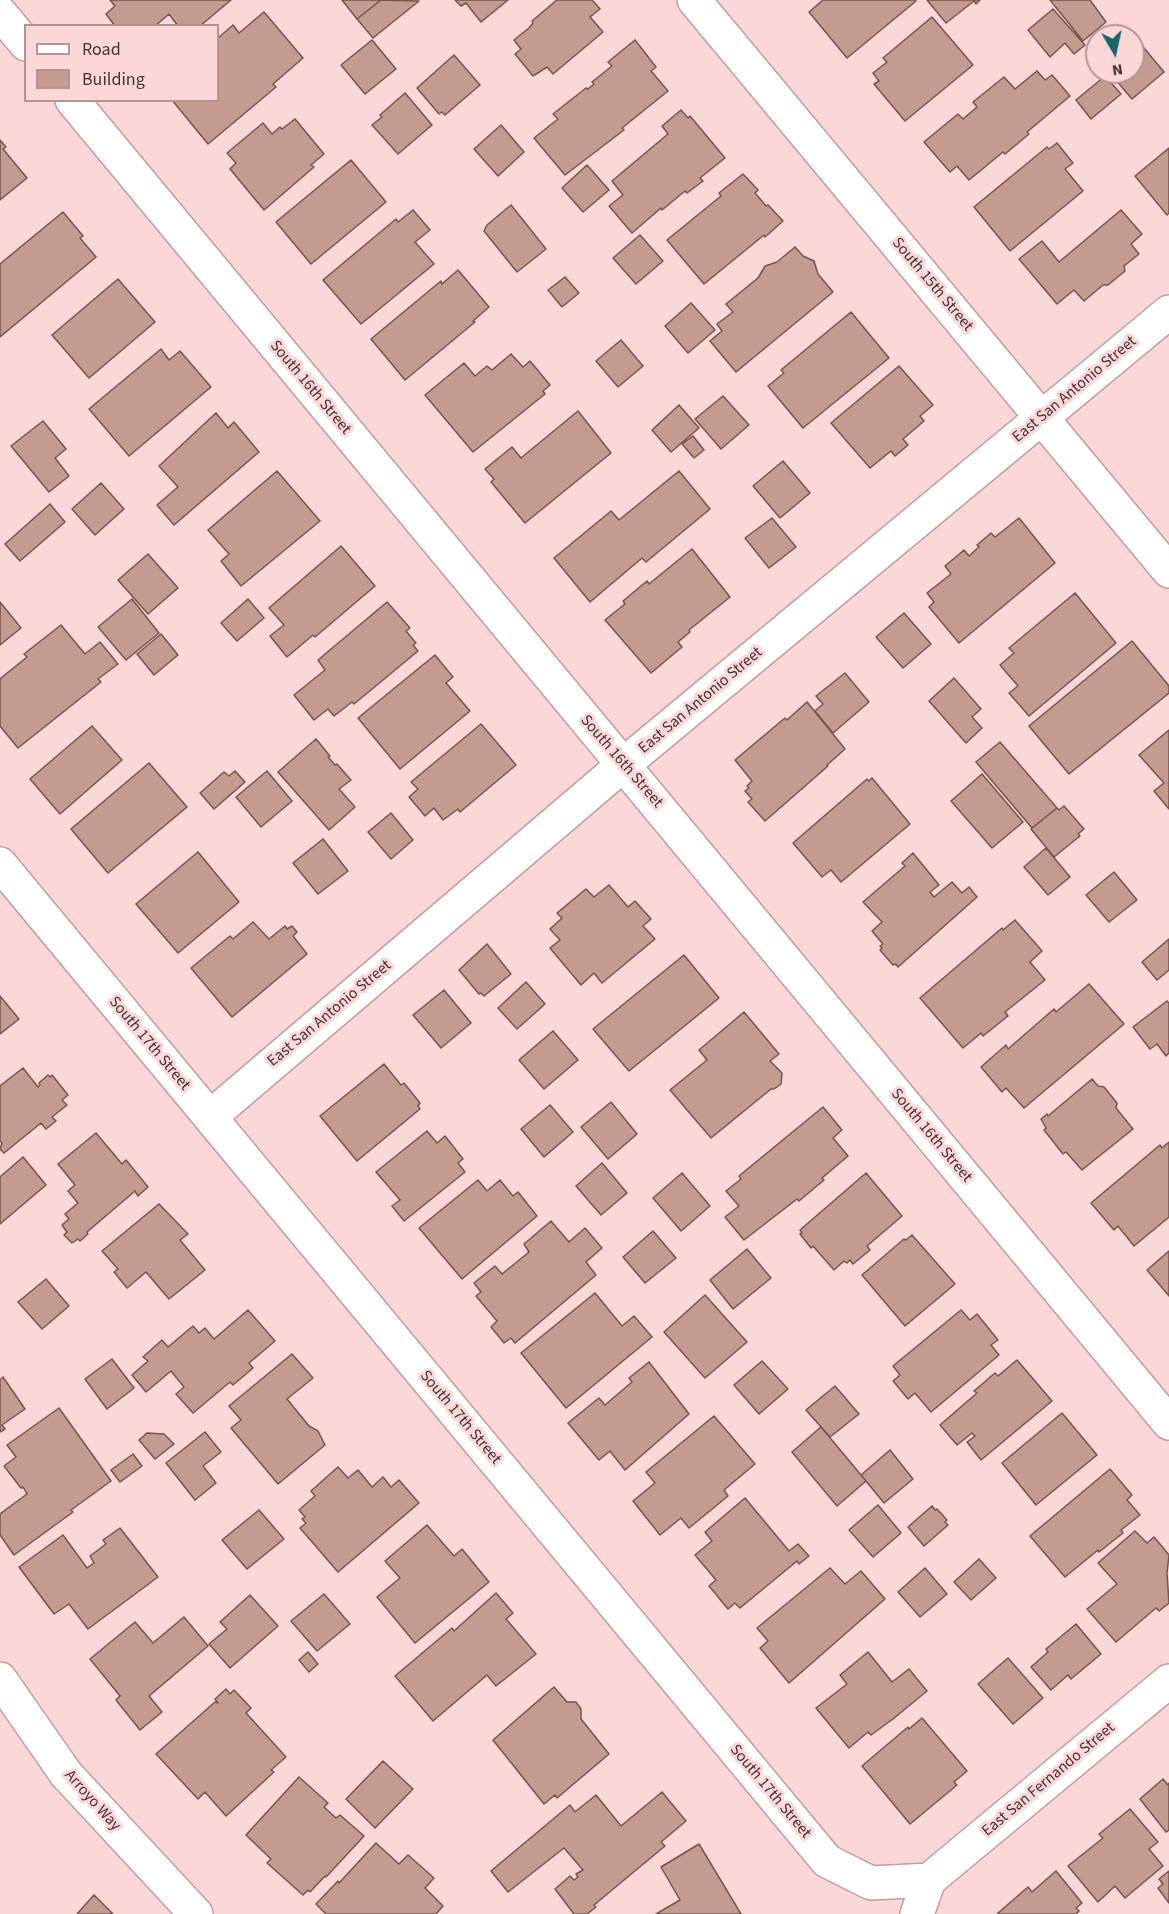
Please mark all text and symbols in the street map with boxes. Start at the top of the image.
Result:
legend [24,24,219,102]
north arrow [1085,24,1145,84]
text: Road [82,37,121,62]
text: N [1111,58,1124,81]
text: Building [82,67,145,92]
street label: South 15th Street [887,234,977,336]
street label: East San Antonio Street [1009,333,1141,447]
street label: South 16th Street [265,337,355,439]
street label: East San Antonio Street [635,644,767,758]
street label: South 16th Street [576,712,666,812]
street label: East San Antonio Street [264,957,396,1071]
street label: South 17th Street [104,993,194,1095]
street label: South 16th Street [886,1085,976,1187]
street label: South 17th Street [415,1367,505,1469]
street label: East San Fernando Street [979,1719,1119,1841]
street label: South 17th Street [725,1741,815,1843]
street label: Arroyo Way [60,1767,124,1835]

